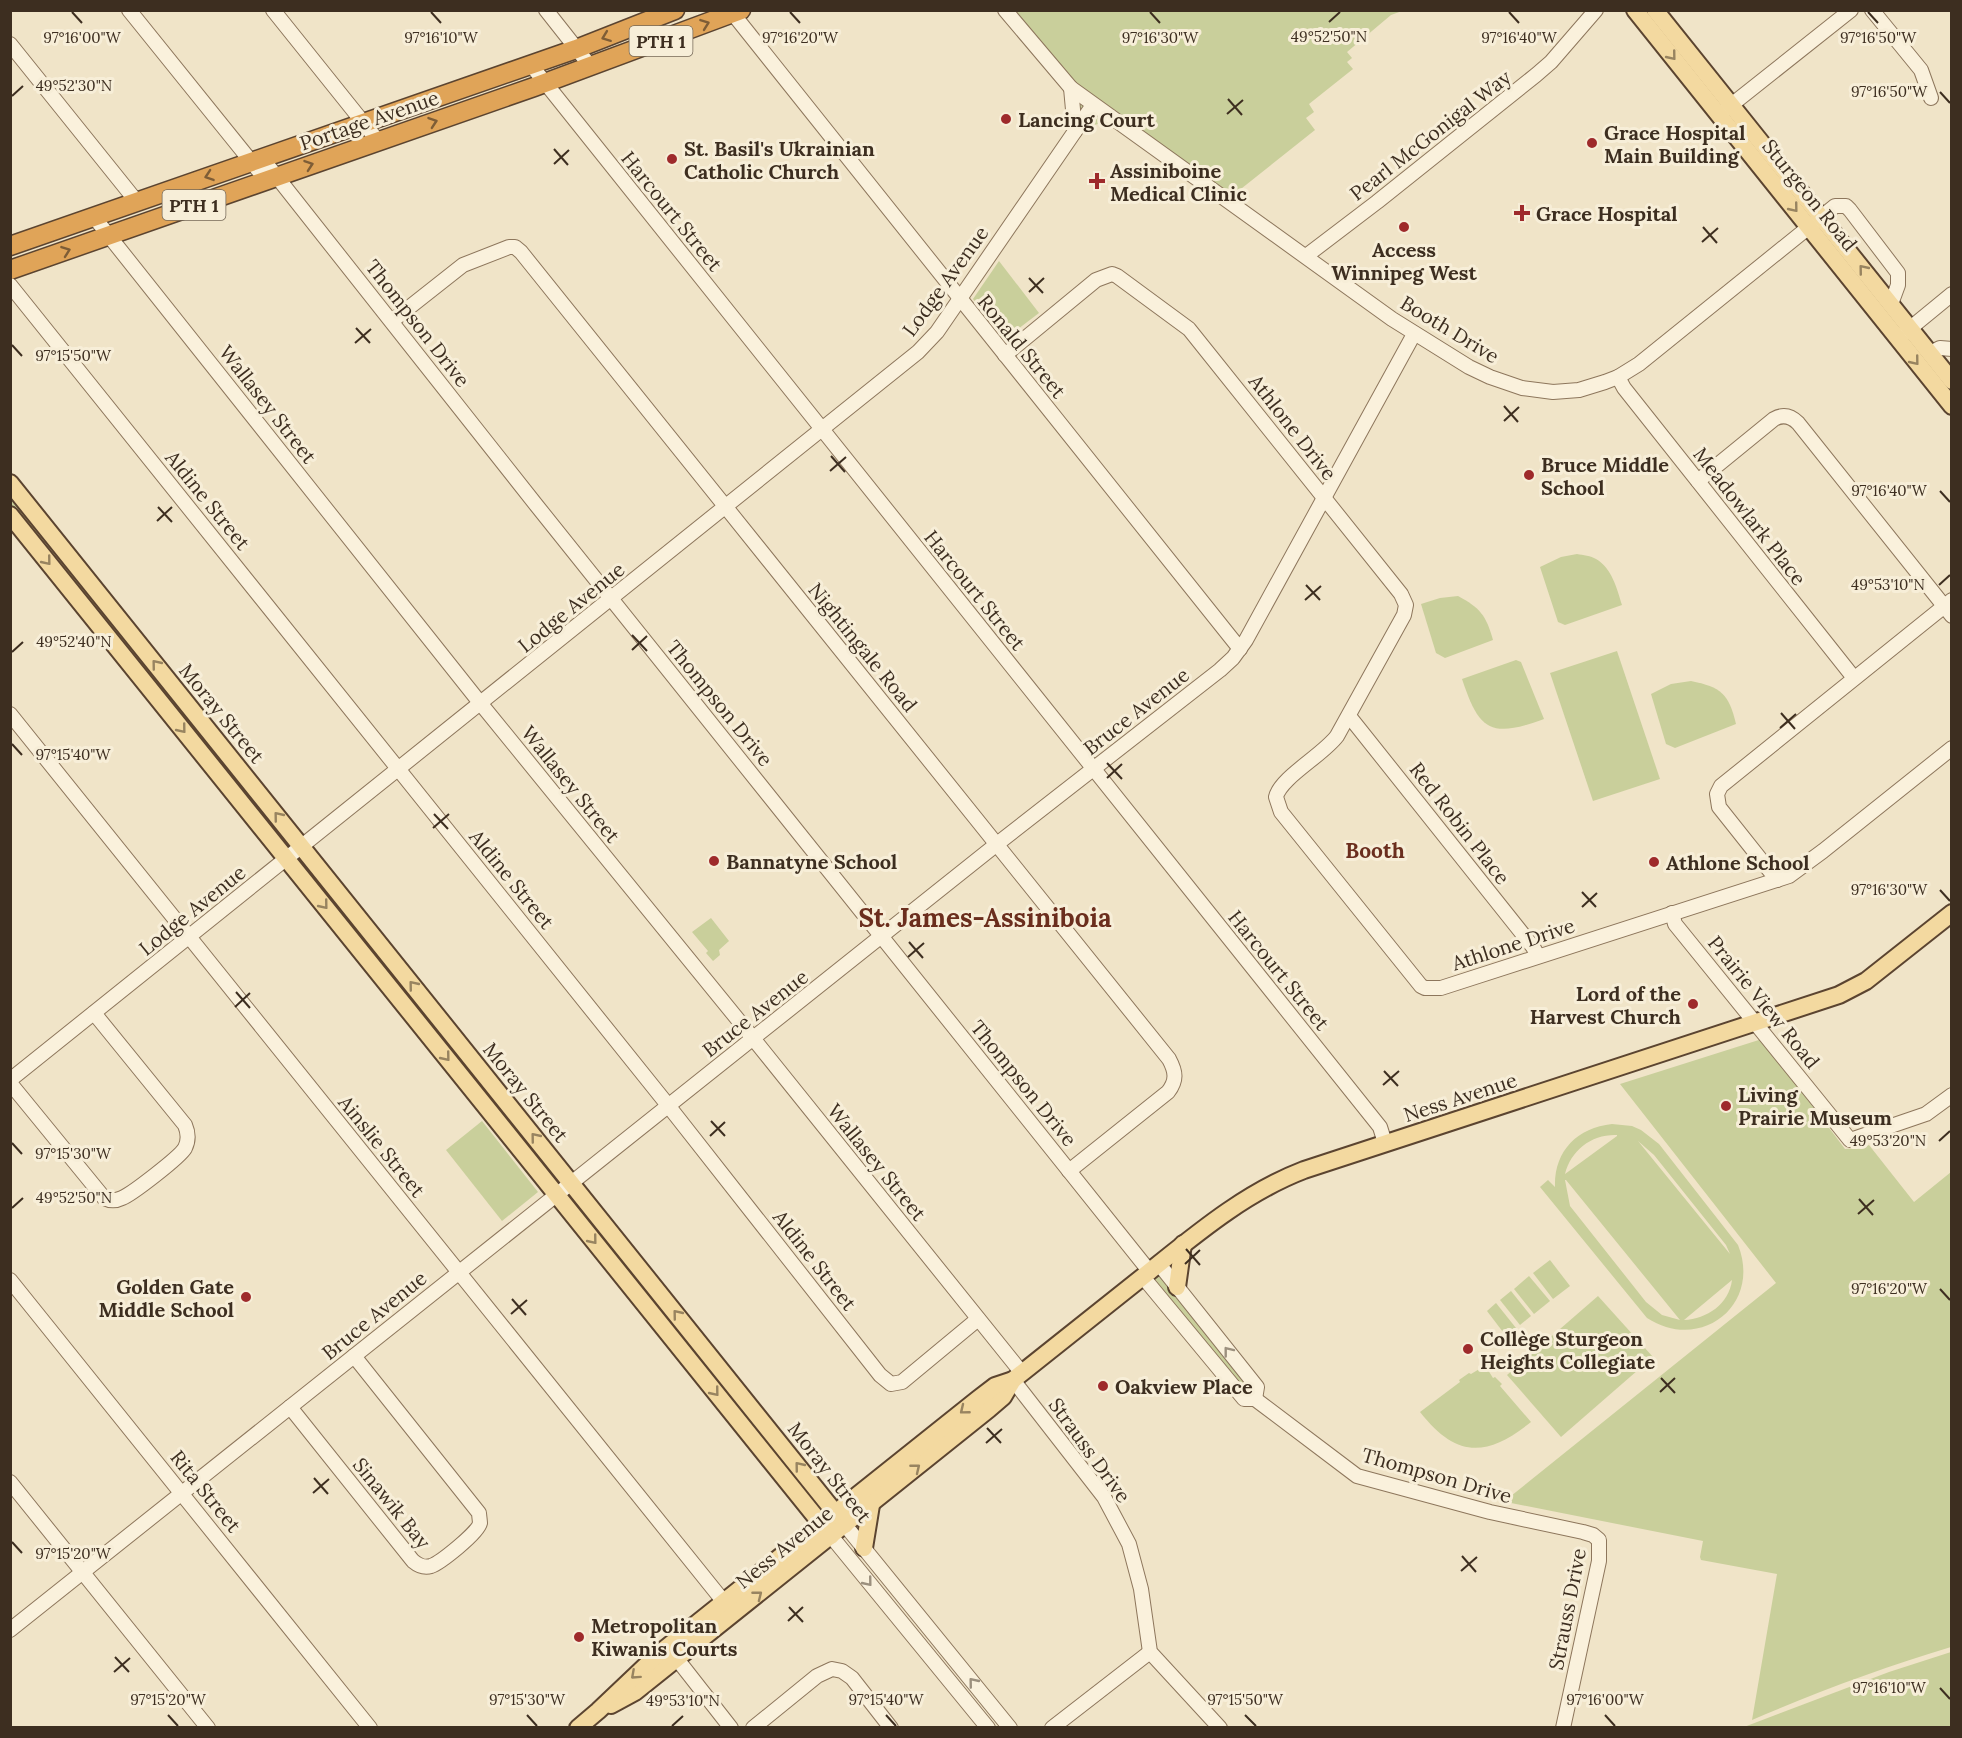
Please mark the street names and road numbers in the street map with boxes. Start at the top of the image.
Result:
road number: PTH 1 [630,26,692,56]
street label: Pearl McGonigal Way [1344,64,1516,206]
street label: Portage Avenue [296,84,442,155]
street label: Sturgeon Road [1757,134,1863,256]
street label: Harcourt Street [616,146,728,276]
road number: PTH 1 [162,190,226,220]
street label: Lodge Avenue [897,221,993,341]
street label: Thompson Drive [361,254,476,392]
street label: Ronald Street [973,289,1072,403]
street label: Booth Drive [1396,290,1504,368]
street label: Wallasey Street [214,340,322,468]
street label: Athlone Drive [1243,368,1342,485]
street label: Meadowlark Place [1688,442,1812,590]
street label: Aldine Street [160,445,256,555]
street label: Harcourt Street [919,525,1031,655]
street label: Lodge Avenue [513,556,630,658]
street label: Nightingale Road [803,577,923,717]
street label: Thompson Drive [662,635,778,771]
street label: Moray Street [174,658,270,768]
street label: Bruce Avenue [1078,662,1194,760]
street label: Wallasey Street [516,721,626,848]
street label: Red Robin Place [1404,757,1516,889]
street label: Aldine Street [464,824,560,934]
street label: Lodge Avenue [134,859,251,961]
street label: Harcourt Street [1223,905,1335,1035]
street label: Athlone Drive [1448,912,1578,976]
street label: Prairie View Road [1703,930,1825,1074]
street label: Bruce Avenue [697,964,813,1062]
street label: Thompson Drive [966,1015,1082,1151]
street label: Moray Street [478,1037,574,1147]
street label: Ness Avenue [1400,1067,1520,1127]
street label: Ainslie Street [333,1089,431,1202]
street label: Wallasey Street [822,1099,932,1226]
street label: Aldine Street [767,1204,862,1315]
street label: Bruce Avenue [317,1265,431,1365]
street label: Strauss Drive [1044,1393,1136,1507]
street label: Moray Street [783,1417,877,1528]
street label: Thompson Drive [1359,1442,1515,1508]
street label: Rita Street [165,1445,247,1537]
street label: Sinawik Bay [348,1452,437,1554]
street label: Ness Avenue [730,1500,838,1594]
street label: Strauss Drive [1543,1546,1591,1672]

